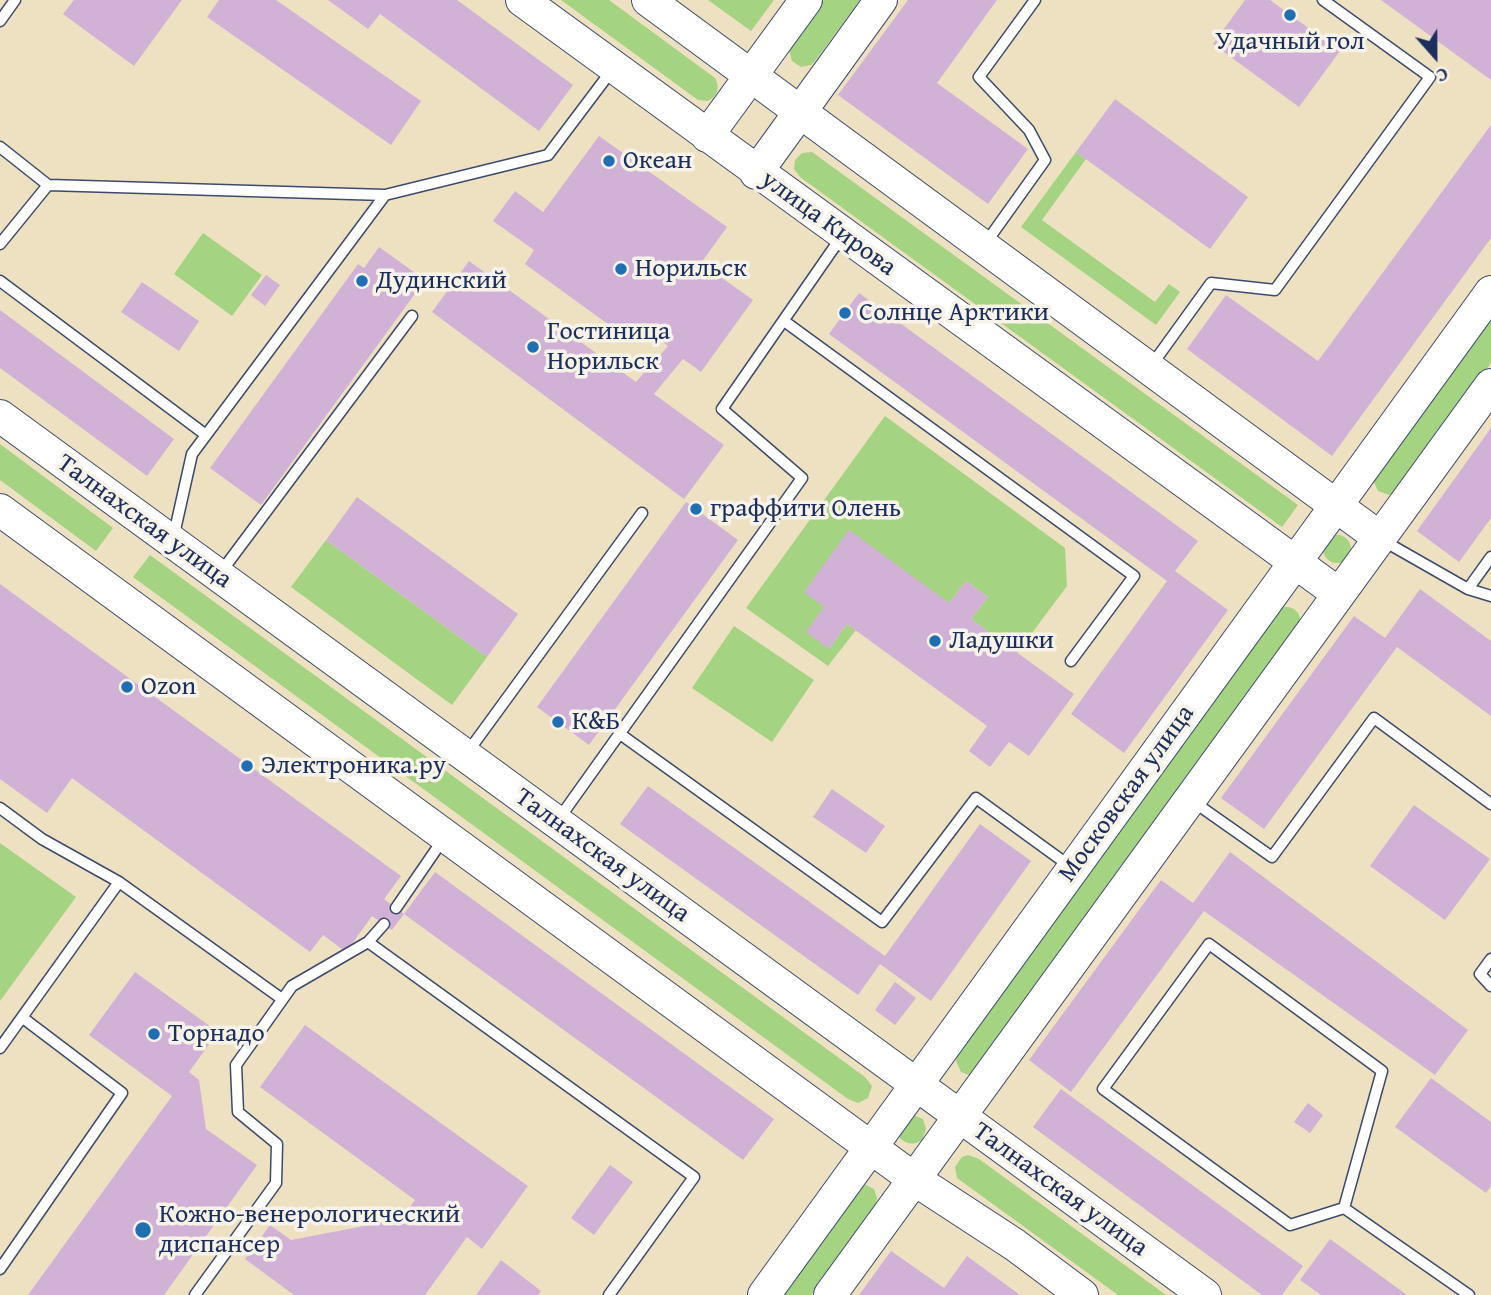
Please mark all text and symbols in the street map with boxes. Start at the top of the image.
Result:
marker: Удачный гол [1282,7,1298,23]
north arrow [1400,21,1470,91]
place label: Удачный гол [1215,26,1365,58]
text: С [1432,61,1453,91]
place label: Океан [623,145,692,177]
marker: Океан [601,153,617,169]
street label: улица Кирова [754,164,902,284]
place label: Норильск [635,253,747,285]
marker: Норильск [613,261,629,277]
place label: Дудинский [376,265,507,297]
marker: Дудинский [354,273,370,289]
place label: Солнце Арктики [859,297,1049,329]
marker: Солнце Арктики [837,305,853,321]
place label: Гостиница Норильск [547,316,670,378]
marker: Гостиница Норильск [525,339,541,355]
street label: Талнахская улица [50,448,238,596]
place label: граффити Олень [710,493,901,525]
marker: граффити Олень [688,501,704,517]
place label: Ладушки [949,625,1054,657]
marker: Ладушки [927,633,943,649]
place label: Ozon [141,671,196,703]
marker: Ozon [119,679,135,695]
street label: Московская улица [1052,699,1202,889]
place label: К&Б [572,706,620,738]
marker: К&Б [550,714,566,730]
place label: Электроника.ру [261,750,446,782]
marker: Электроника.ру [239,758,255,774]
street label: Талнахская улица [508,782,696,930]
place label: Торнадо [168,1018,265,1050]
marker: Торнадо [146,1026,162,1042]
street label: Талнахская улица [966,1116,1154,1264]
place label: Кожно-венерологический диспансер [159,1199,460,1260]
marker: Кожно-венерологический диспансер [133,1220,153,1240]

